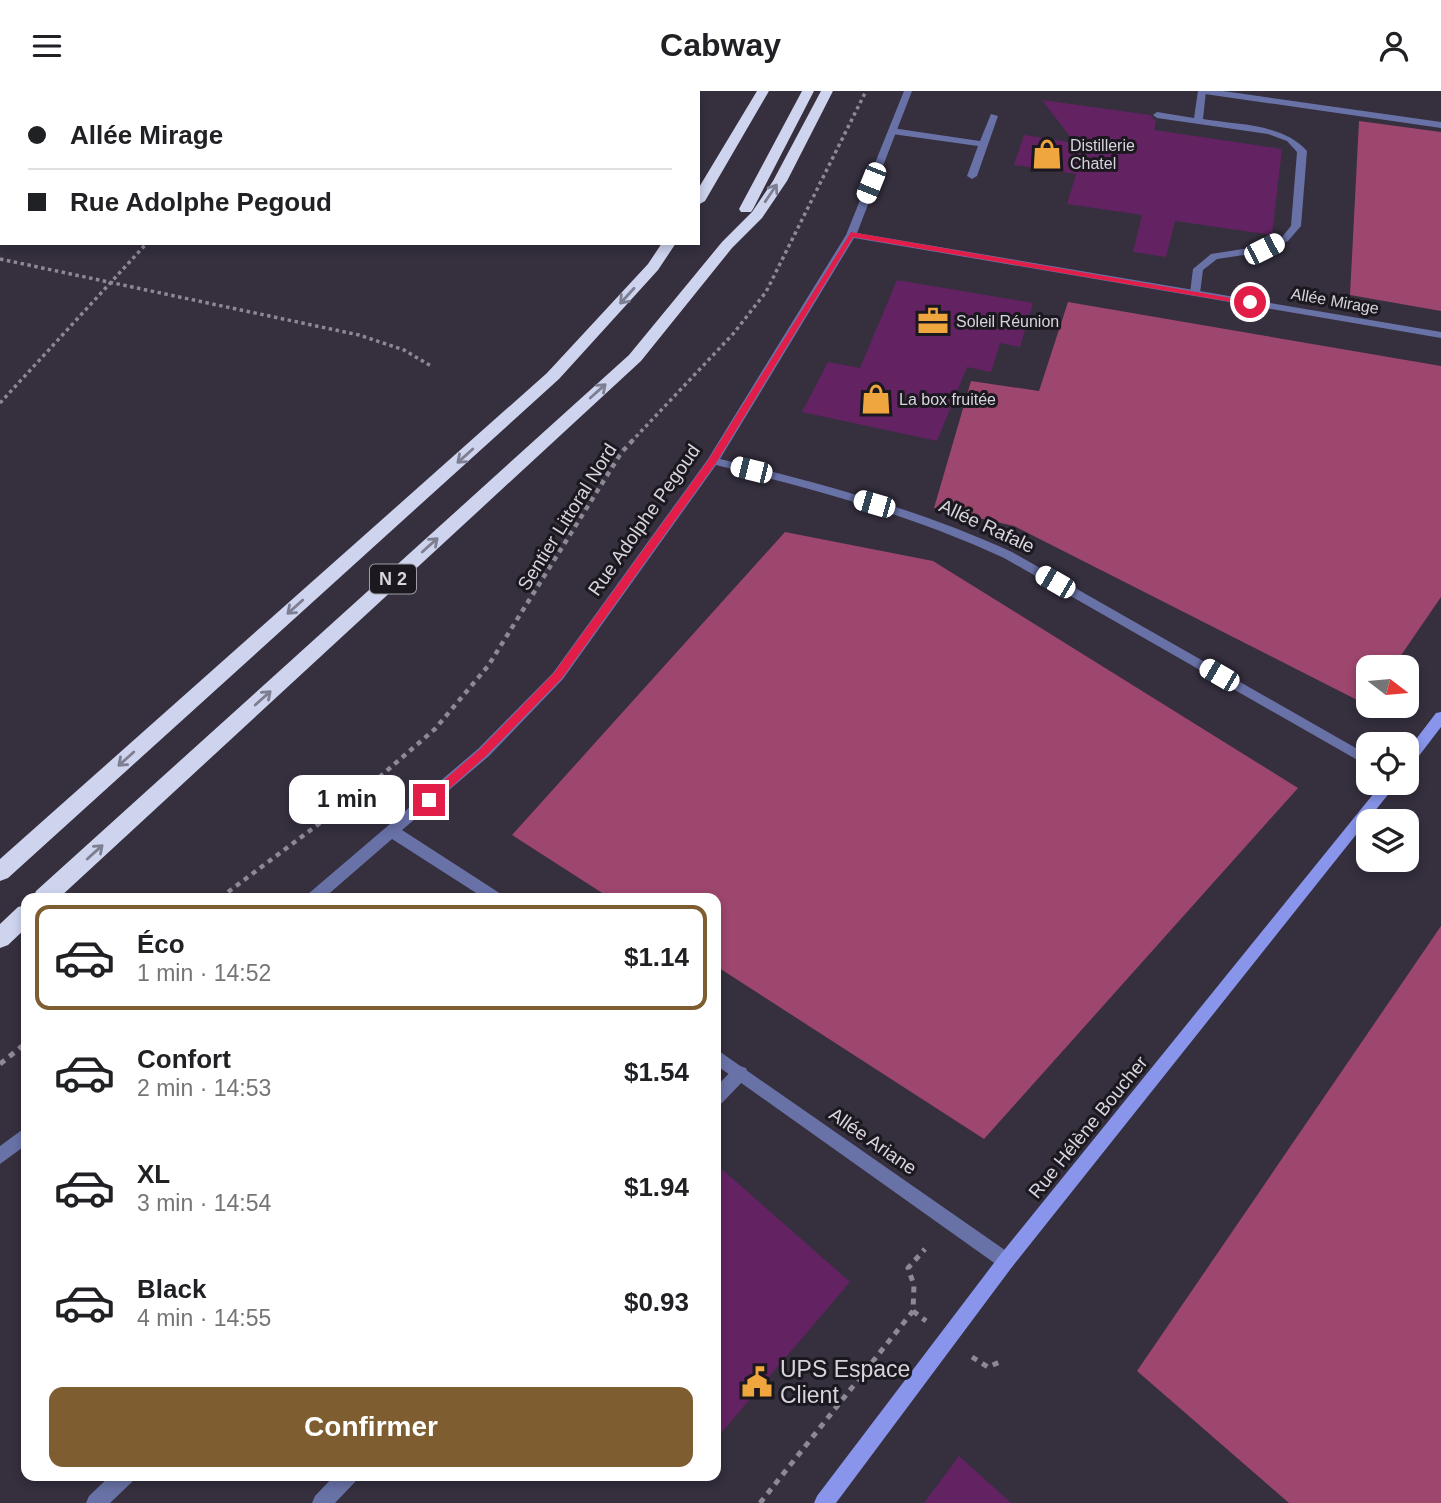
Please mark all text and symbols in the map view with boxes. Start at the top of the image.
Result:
icon: menu [28,27,66,65]
text: Cabway [660,27,781,63]
icon: person [1375,27,1413,65]
text: Allée Mirage [70,120,223,150]
shop icon: Distillerie Chatel [1030,137,1064,171]
place label: Distillerie Chatel [1070,137,1135,172]
car [854,160,889,206]
one-way arrow [764,184,778,204]
text: Rue Adolphe Pegoud [70,187,332,217]
car [1241,230,1288,268]
street label: Allée Mirage [1290,285,1380,317]
route start [1234,286,1266,318]
one-way arrow [618,287,635,304]
office icon: Soleil Réunion [916,304,950,338]
place label: Soleil Réunion [956,313,1059,330]
shop icon: La box fruitée [859,382,893,416]
one-way arrow [589,383,606,400]
place label: La box fruitée [899,391,996,408]
street label: Sentier Littoral Nord [513,440,621,594]
street label: Rue Adolphe Pegoud [584,440,704,600]
one-way arrow [457,447,474,464]
car [729,455,774,485]
car [851,488,898,520]
street label: Allée Rafale [936,495,1038,557]
one-way arrow [421,537,439,553]
car [1032,562,1079,602]
road number: N 2 [370,565,416,593]
one-way arrow [287,599,304,616]
car [1196,655,1243,695]
north arrow [1356,655,1419,717]
map controls [1356,655,1419,872]
one-way arrow [254,690,271,707]
button: locate [1356,732,1419,795]
one-way arrow [118,751,135,768]
callout: 1 min [289,775,404,825]
route end [413,784,445,816]
text: 1 min [317,786,377,812]
button: layers [1356,809,1419,872]
one-way arrow [86,843,103,860]
icon: car [53,926,116,989]
text: Éco [137,929,185,959]
text: $1.14 [624,942,689,972]
text: 1 min · 14:52 [137,960,271,986]
icon: car [53,1041,116,1104]
text: Confort [137,1044,231,1074]
street label: Rue Hélène Boucher [1024,1051,1152,1202]
text: $1.54 [624,1057,689,1087]
text: 2 min · 14:53 [137,1075,271,1101]
street label: Allée Ariane [825,1103,921,1179]
icon: car [53,1156,116,1219]
text: XL [137,1159,170,1189]
text: $1.94 [624,1172,689,1202]
text: 3 min · 14:54 [137,1190,271,1216]
icon: car [53,1271,116,1334]
text: Black [137,1274,206,1304]
text: $0.93 [624,1287,689,1317]
text: 4 min · 14:55 [137,1305,271,1331]
place label: UPS Espace Client [780,1356,910,1408]
public building icon: UPS Espace Client [740,1365,774,1399]
button: Confirmer [49,1387,693,1467]

